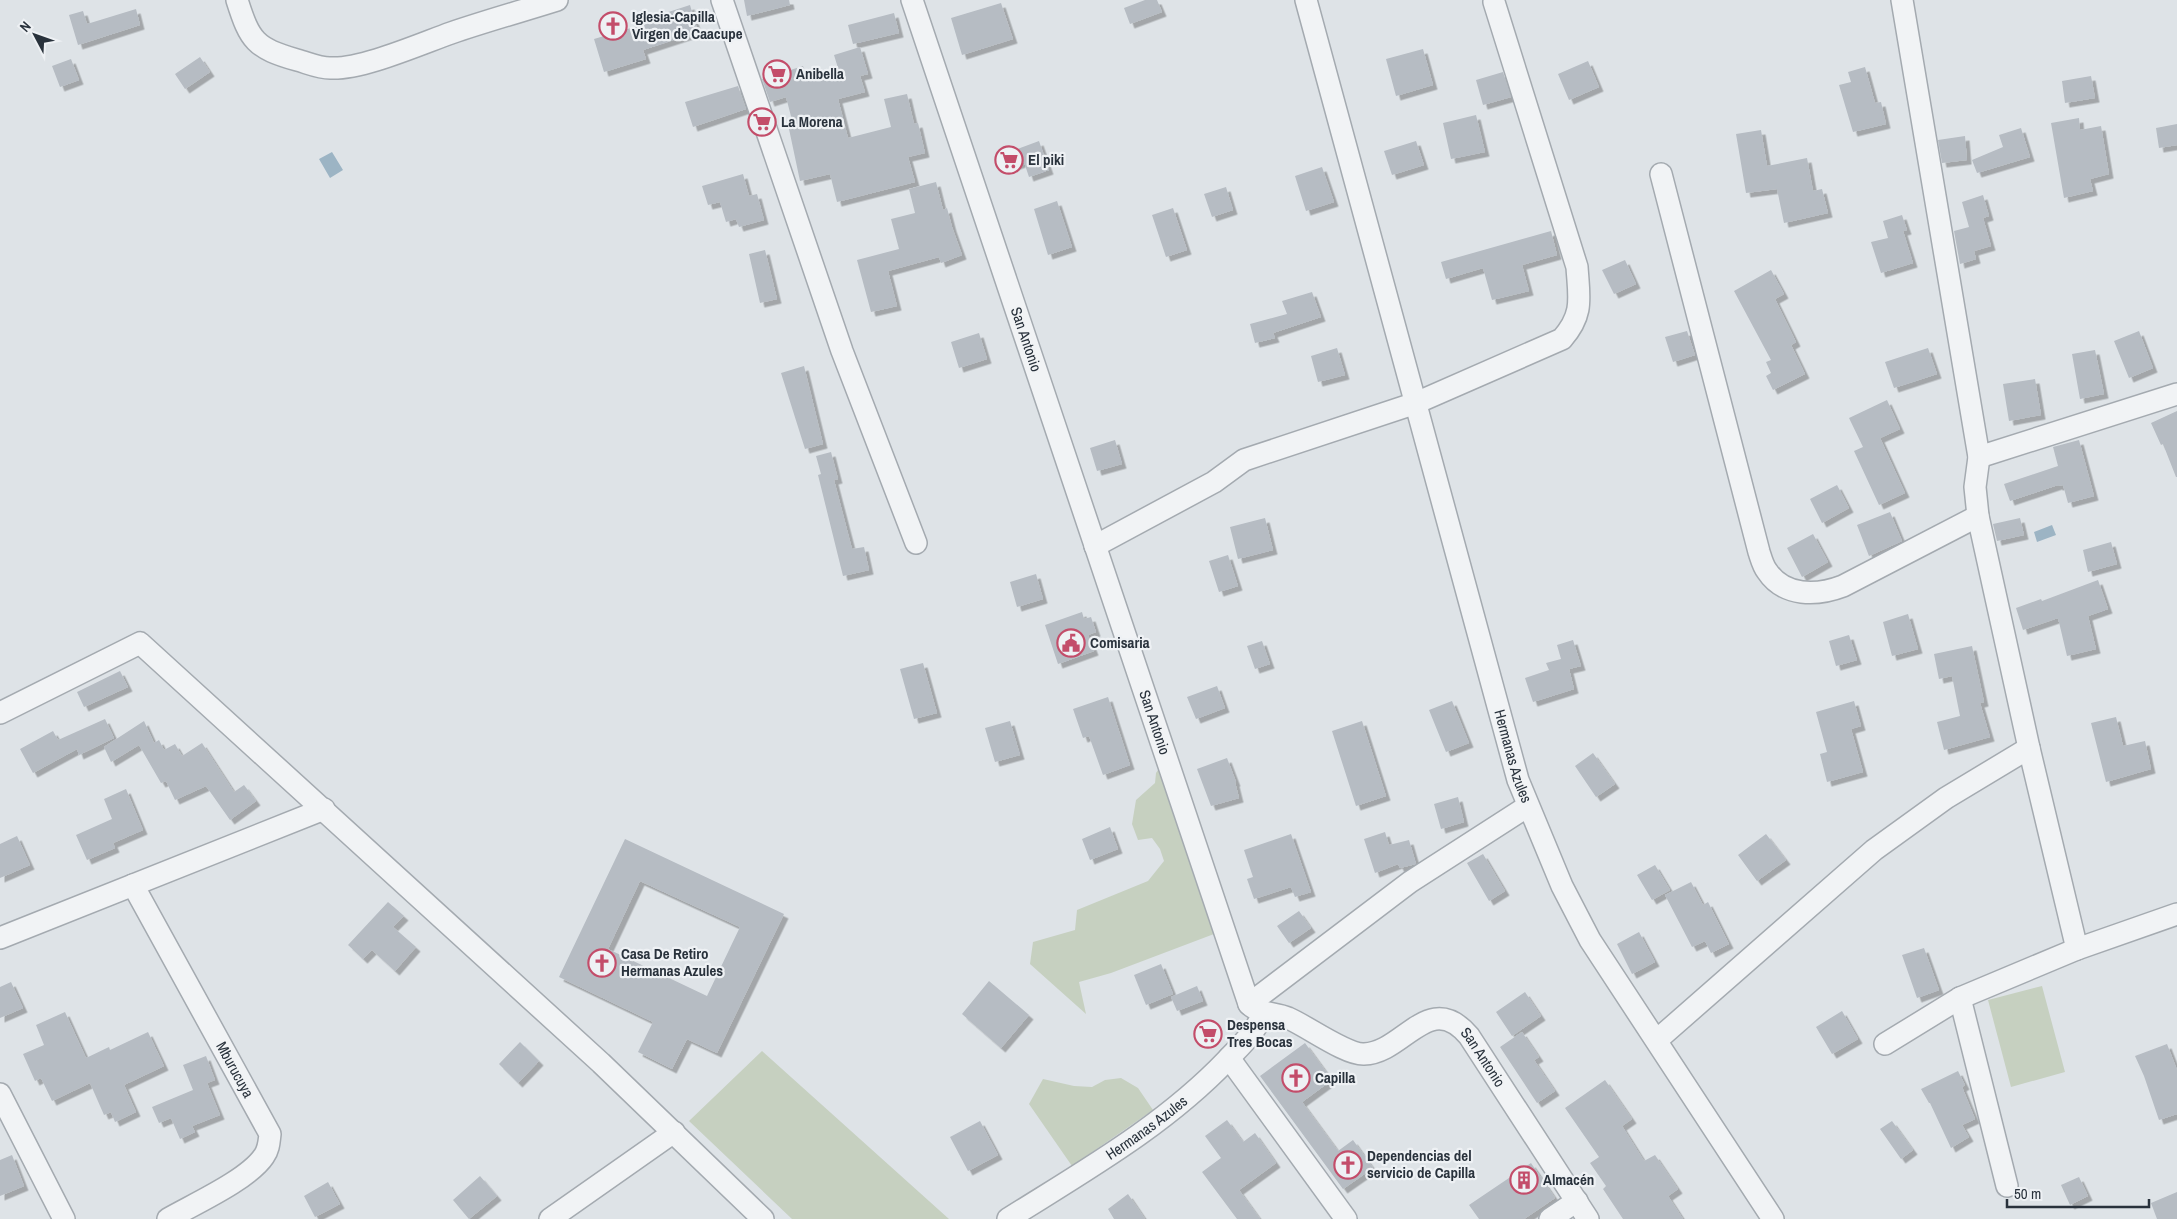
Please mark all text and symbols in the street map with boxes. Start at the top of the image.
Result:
place label: Iglesia-Capilla Virgen de Caacupe [632,6,743,44]
north arrow [10,10,60,60]
church icon: Iglesia-Capilla Virgen de Caacupe [598,11,628,41]
text: N [16,17,35,36]
supermarket icon: Anibella [762,59,792,89]
place label: Anibella [796,63,844,84]
supermarket icon: La Morena [747,107,777,137]
place label: La Morena [781,111,843,132]
supermarket icon: El piki [994,145,1024,175]
place label: El piki [1028,149,1064,170]
street label: San Antonio [1006,304,1047,375]
public building icon: Comisaria [1056,628,1086,658]
place label: Comisaria [1090,632,1150,653]
street label: San Antonio [1134,687,1176,758]
street label: Hermanas Azules [1489,707,1537,806]
place label: Casa De Retiro Hermanas Azules [621,943,723,981]
church icon: Casa De Retiro Hermanas Azules [587,948,617,978]
place label: Despensa Tres Bocas [1227,1014,1293,1052]
supermarket icon: Despensa Tres Bocas [1193,1019,1223,1049]
street label: San Antonio [1456,1022,1510,1091]
street label: Mburucuya [211,1038,259,1101]
church icon: Capilla [1281,1063,1311,1093]
place label: Capilla [1315,1067,1355,1088]
street label: Hermanas Azules [1102,1091,1192,1164]
place label: Dependencias del servicio de Capilla [1367,1145,1475,1183]
church icon: Dependencias del servicio de Capilla [1333,1150,1363,1180]
building icon: Almacén [1509,1165,1539,1195]
place label: Almacén [1543,1169,1594,1190]
scale bar [2007,1176,2150,1208]
text: 50 m [2014,1183,2041,1204]

